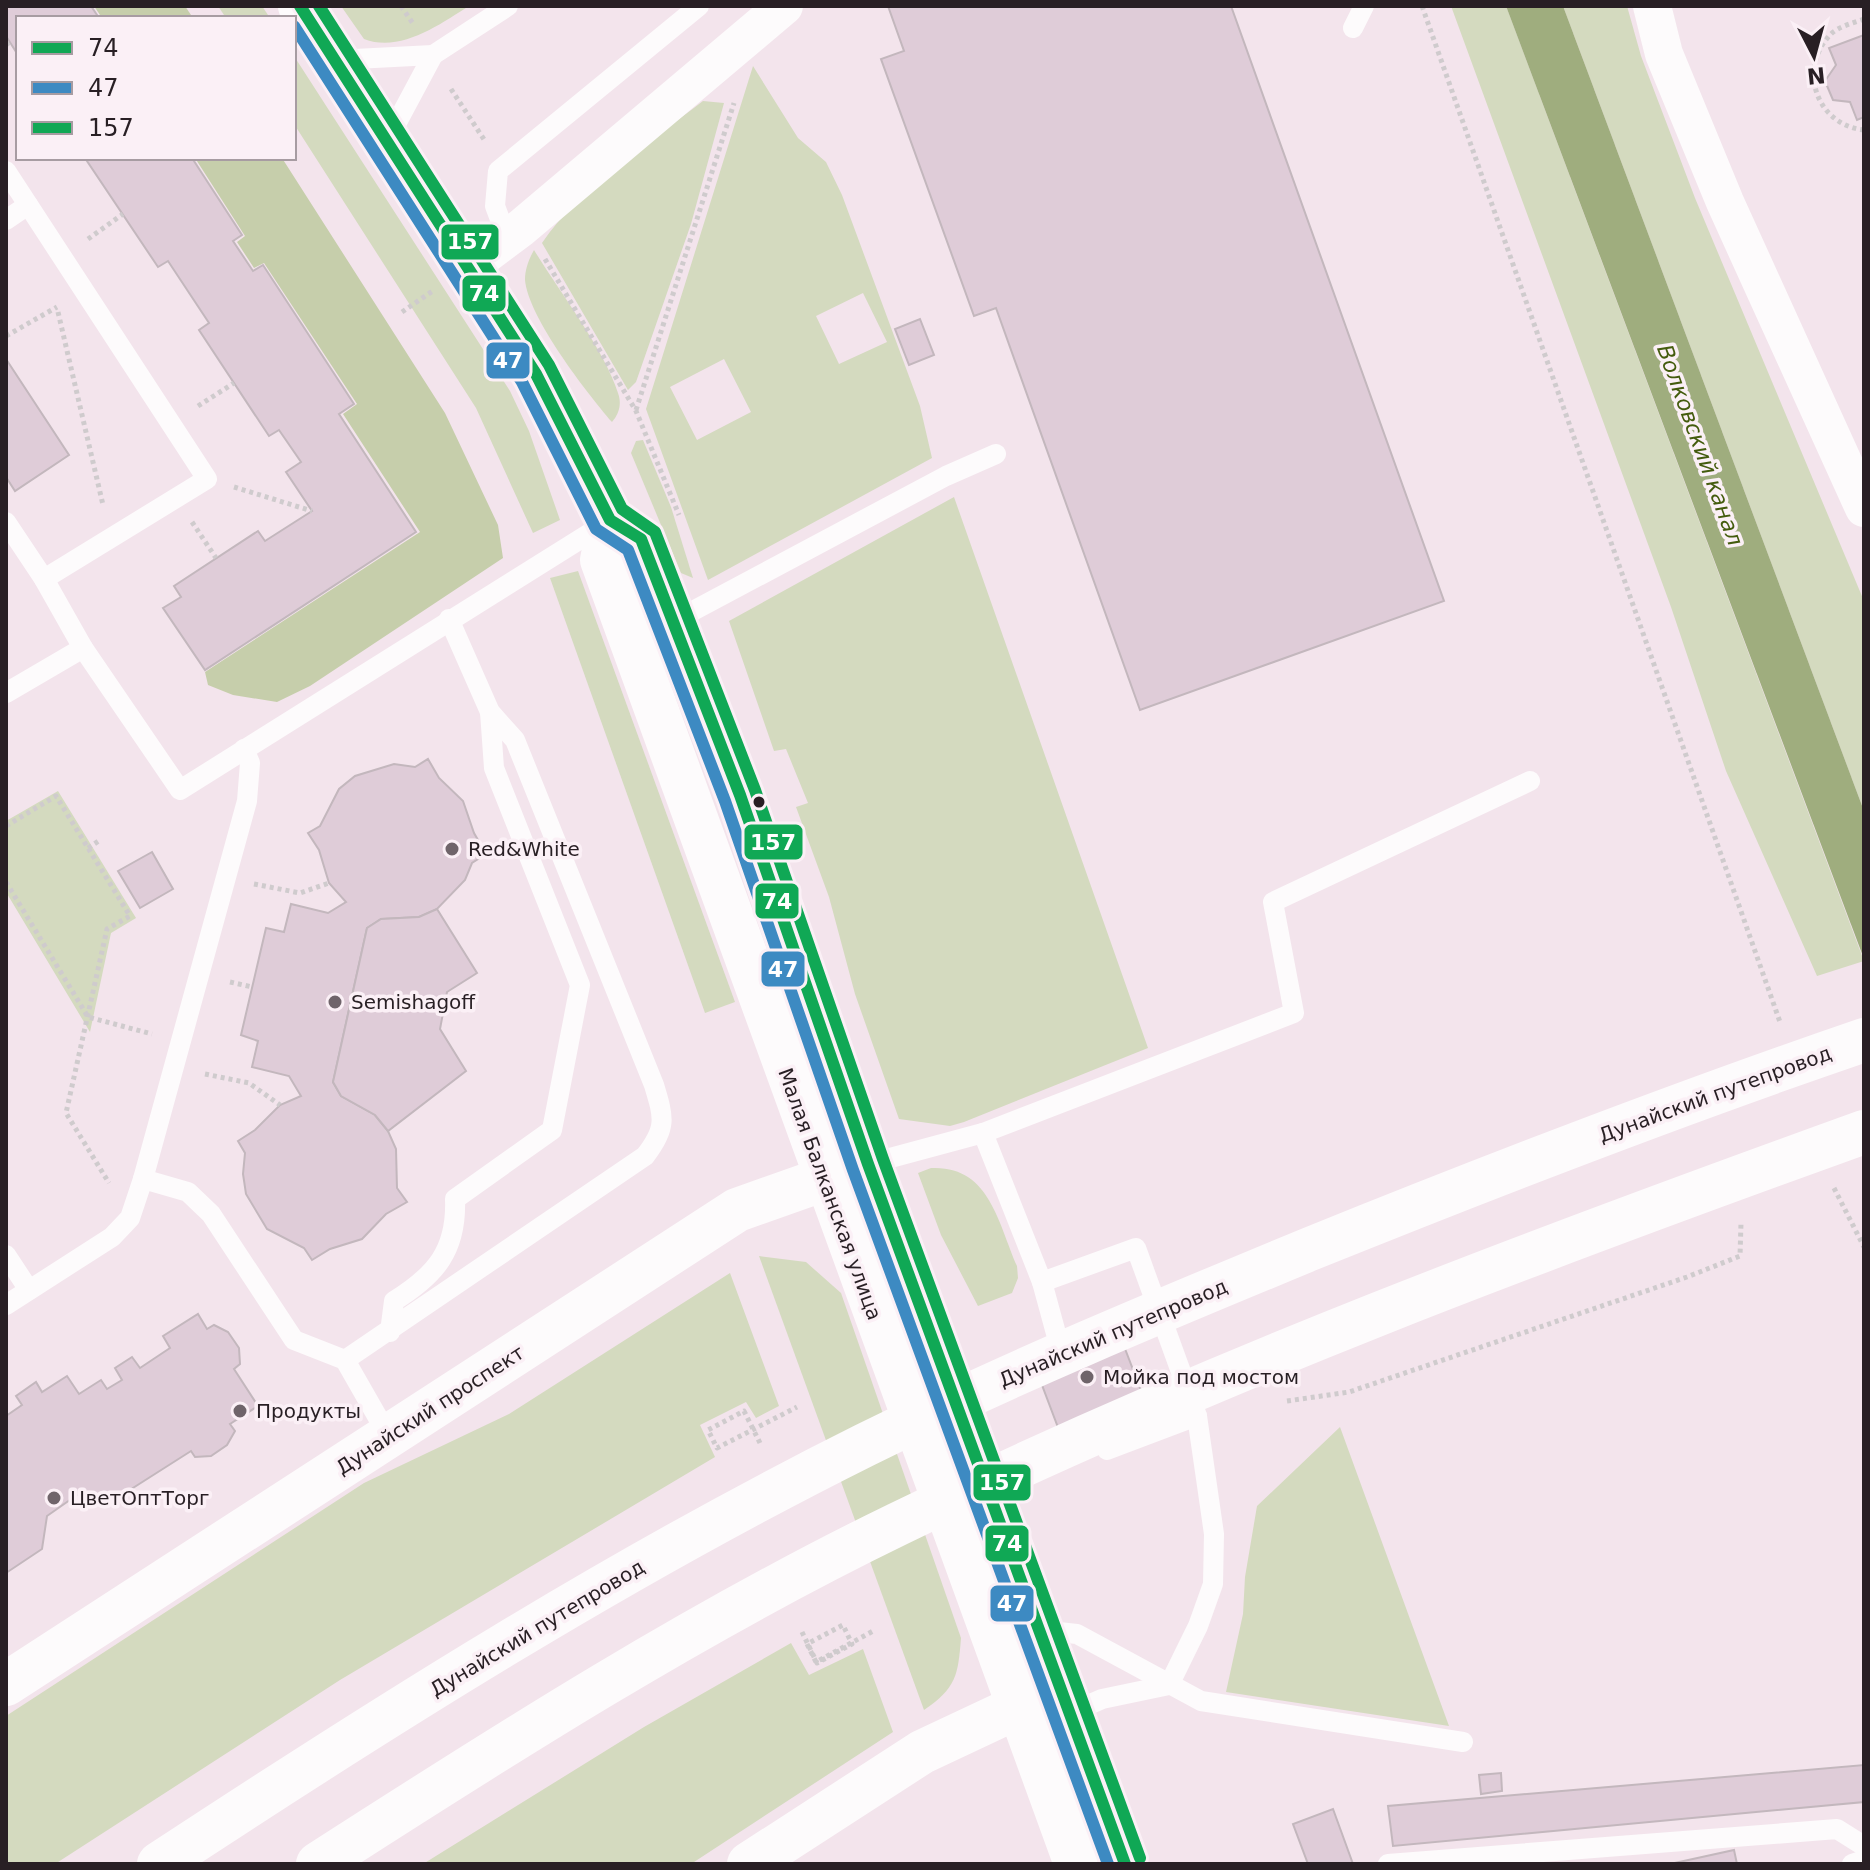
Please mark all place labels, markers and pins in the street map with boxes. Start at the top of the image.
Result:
unlabelled marker [751,794,767,810]
place label: Red&White [468,837,580,861]
marker: Red&White [443,840,461,858]
place label: Semishagoff [351,990,476,1014]
marker: Semishagoff [326,993,344,1011]
place label: Мойка под мостом [1103,1365,1299,1389]
marker: Мойка под мостом [1078,1368,1096,1386]
place label: Продукты [256,1399,361,1423]
marker: Продукты [231,1402,249,1420]
place label: ЦветОптТорг [70,1486,209,1510]
marker: ЦветОптТорг [45,1489,63,1507]

